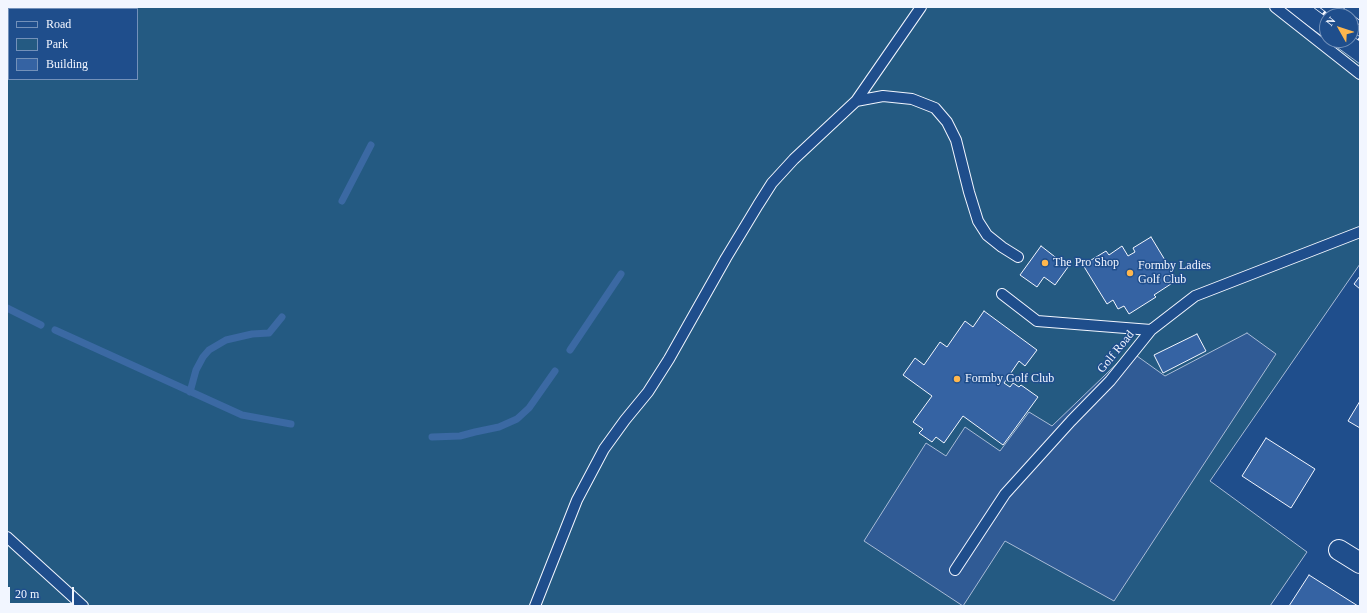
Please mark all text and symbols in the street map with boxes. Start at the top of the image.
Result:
legend [8,8,138,80]
north arrow [1319,8,1359,48]
text: N [1323,14,1338,28]
text: Road [46,17,71,31]
text: Park [46,37,68,51]
text: Building [46,57,88,71]
place label: The Pro Shop [1053,256,1119,270]
marker: The Pro Shop [1040,258,1050,268]
place label: Formby Ladies Golf Club [1138,259,1211,287]
marker: Formby Ladies Golf Club [1125,268,1135,278]
street label: Golf Road [1095,328,1137,376]
place label: Formby Golf Club [965,372,1054,386]
marker: Formby Golf Club [952,374,962,384]
scale bar [10,579,76,605]
text: 20 m [15,587,39,601]

